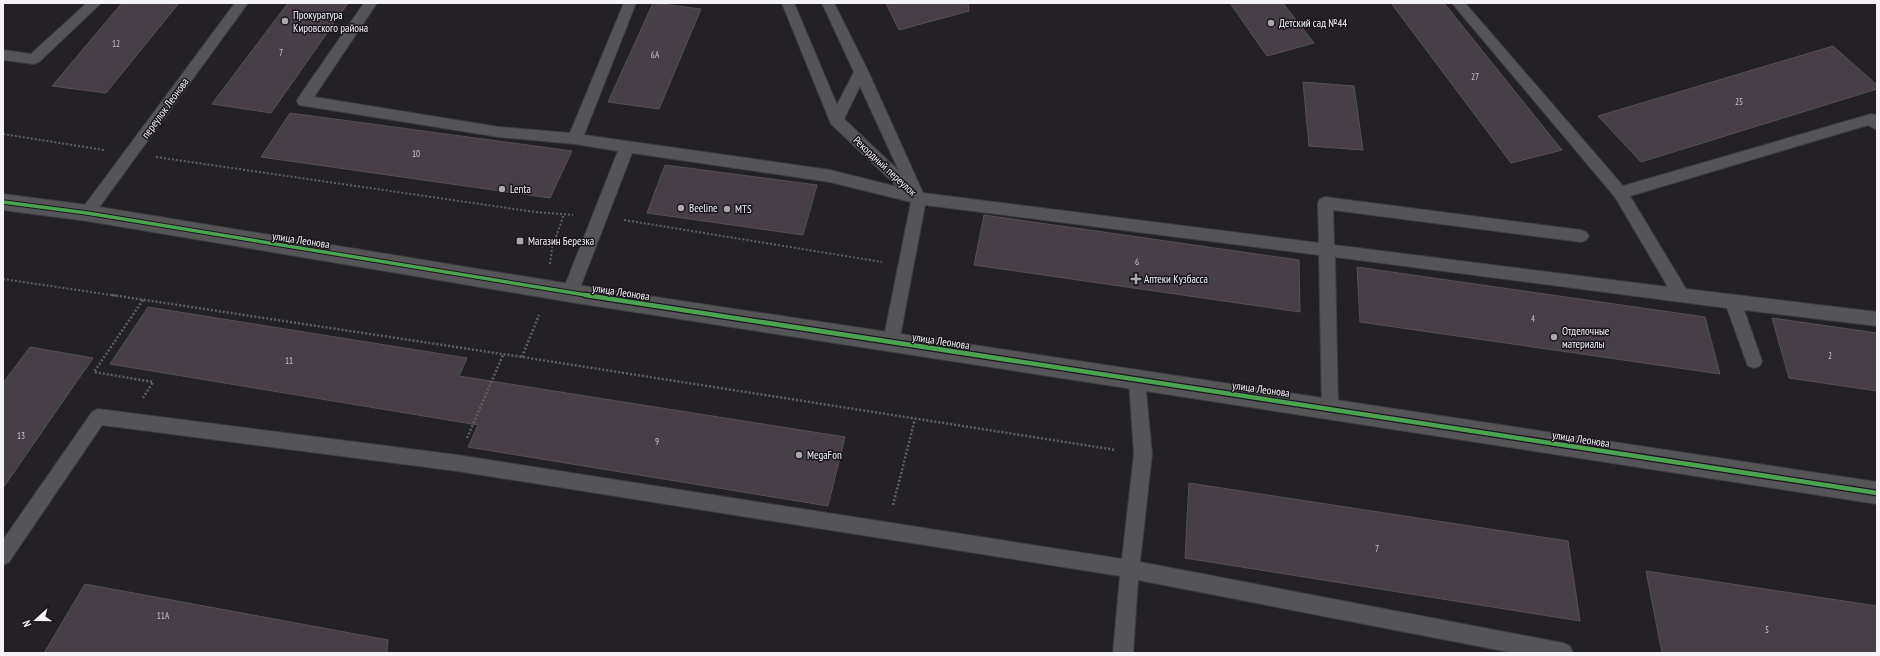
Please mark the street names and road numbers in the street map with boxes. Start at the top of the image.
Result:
street label: переулок Леонова [138,75,192,141]
street label: Рекордный переулок [850,133,920,199]
street label: улица Леонова [271,229,331,251]
street label: улица Леонова [591,281,651,303]
street label: улица Леонова [911,330,971,352]
street label: улица Леонова [1231,378,1291,400]
street label: улица Леонова [1551,428,1611,450]

